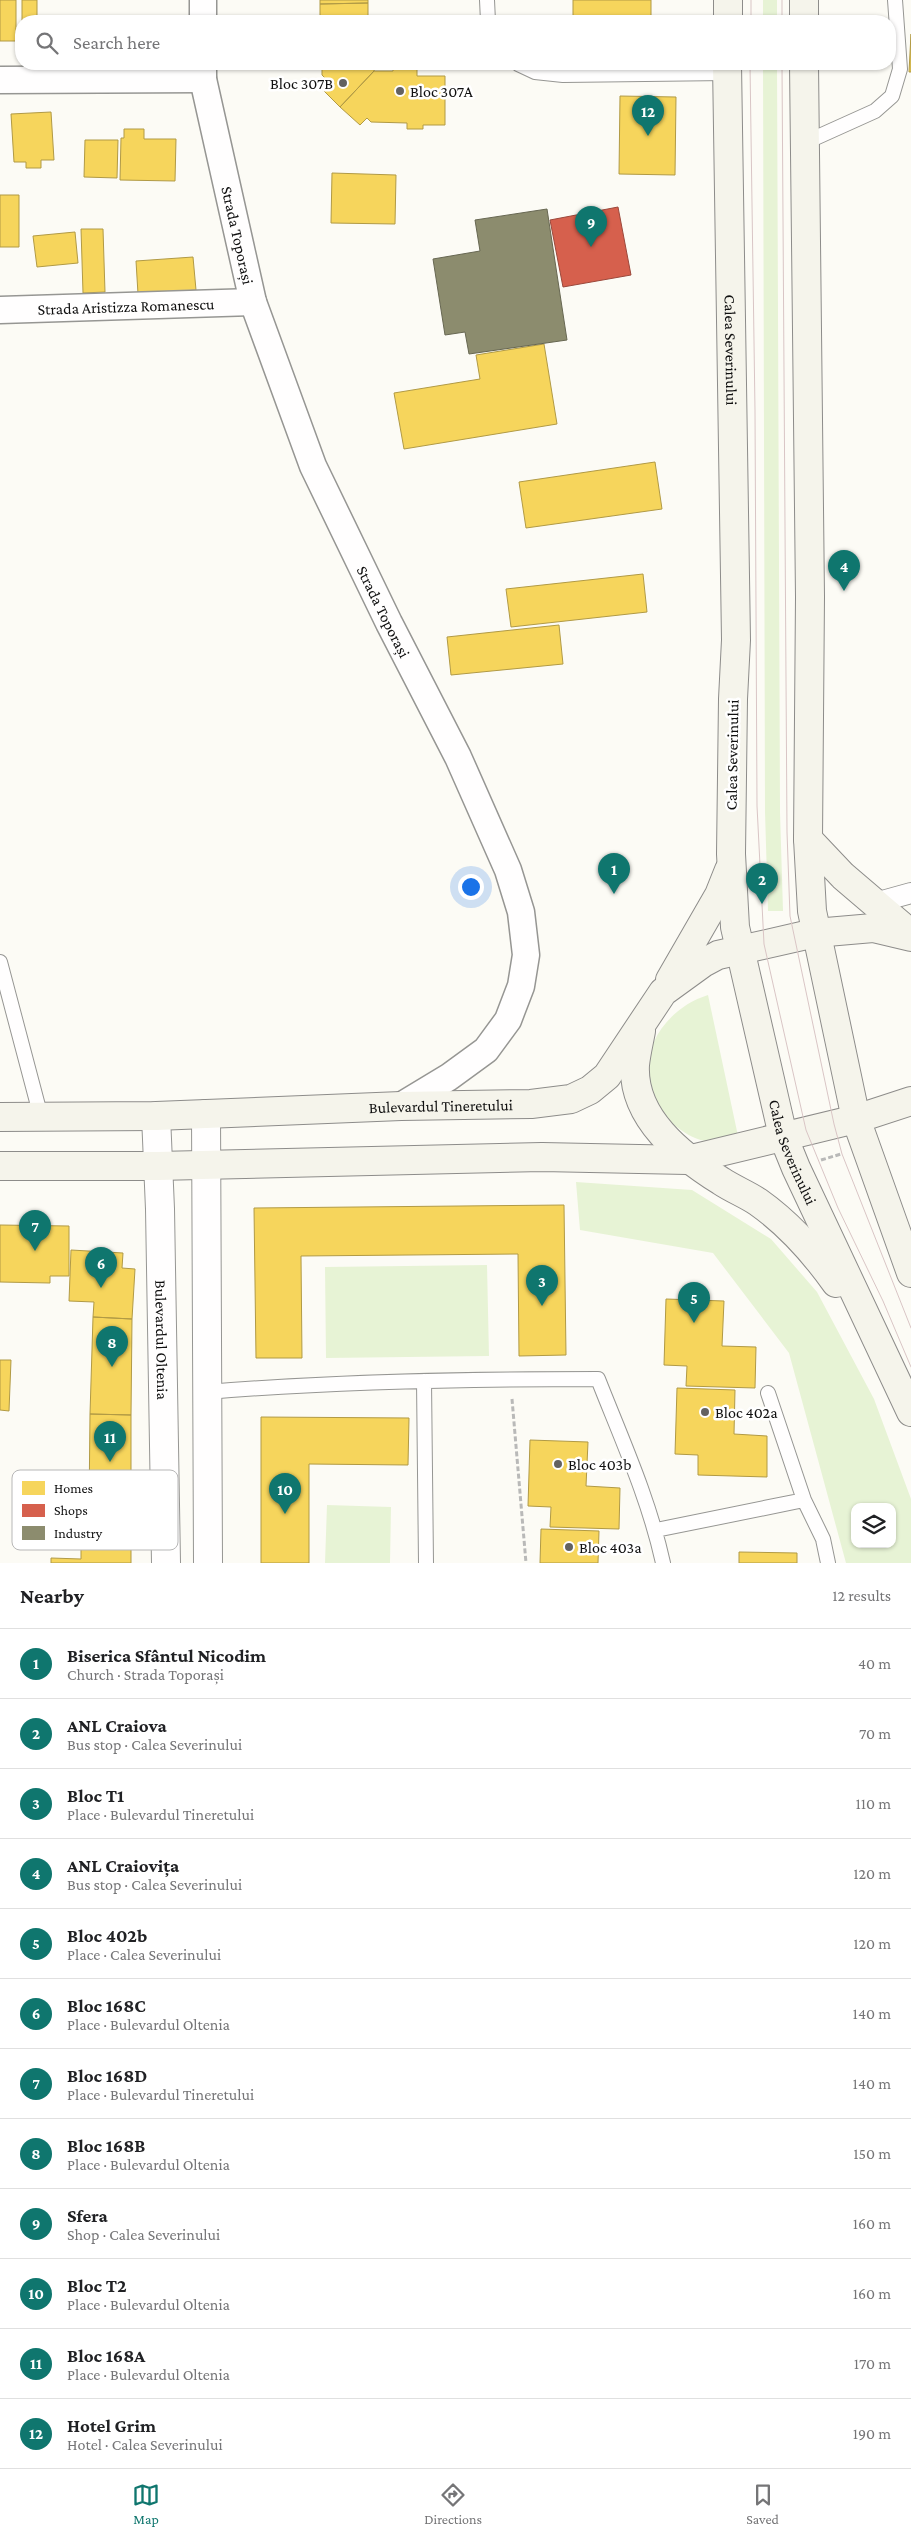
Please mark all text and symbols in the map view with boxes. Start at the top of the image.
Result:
search box [15,15,896,70]
icon: search [33,29,61,57]
text: Search here [73,32,160,53]
place label: Bloc 307B [270,75,333,92]
marker: Bloc 307B [337,77,349,89]
place label: Bloc 307A [410,83,474,100]
marker: Bloc 307A [394,85,406,97]
pin: 12 [632,95,664,136]
street label: Strada Toporași [219,184,257,286]
pin: 9 [575,206,607,247]
street label: Calea Severinului [722,294,741,406]
street label: Strada Aristizza Romanescu [37,295,215,317]
pin: 4 [828,550,860,591]
street label: Strada Toporași [354,563,414,660]
street label: Calea Severinului [723,699,741,811]
pin: 1 [598,853,630,894]
pin: 2 [746,863,778,904]
your location [458,874,484,900]
street label: Bulevardul Tineretului [368,1096,513,1116]
street label: Calea Severinului [766,1098,820,1207]
pin: 7 [19,1210,51,1251]
pin: 6 [85,1247,117,1288]
pin: 3 [526,1265,558,1306]
street label: Bulevardul Oltenia [153,1280,172,1401]
pin: 5 [678,1282,710,1323]
pin: 8 [96,1326,128,1367]
place label: Bloc 402a [715,1404,778,1421]
marker: Bloc 402a [699,1406,711,1418]
pin: 11 [94,1421,126,1462]
place label: Bloc 403b [568,1456,631,1473]
marker: Bloc 403b [552,1458,564,1470]
legend [12,1470,178,1550]
pin: 10 [269,1473,301,1514]
text: Homes [54,1480,93,1496]
text: Shops [54,1502,88,1518]
map controls [851,1503,896,1548]
button: layers [851,1503,896,1548]
text: Industry [54,1525,103,1541]
place label: Bloc 403a [579,1539,642,1556]
marker: Bloc 403a [563,1541,575,1553]
text: Nearby [20,1584,84,1608]
text: 12 results [832,1587,891,1604]
text: Biserica Sfântul Nicodim [67,1645,266,1666]
text: 1 [33,1655,39,1672]
text: 40 m [858,1655,891,1672]
text: Church · Strada Toporași [67,1666,224,1683]
text: ANL Craiova [67,1715,167,1736]
text: 2 [32,1725,40,1742]
text: 70 m [859,1725,891,1742]
text: Bus stop · Calea Severinului [67,1736,242,1753]
text: Bloc T1 [67,1785,124,1806]
text: 3 [32,1795,40,1812]
text: 110 m [855,1795,891,1812]
text: Place · Bulevardul Tineretului [67,1806,254,1823]
text: ANL Craiovița [67,1855,179,1876]
text: 4 [32,1865,40,1882]
text: 120 m [853,1865,891,1882]
text: Bus stop · Calea Severinului [67,1876,242,1893]
text: Bloc 402b [67,1925,147,1946]
text: 5 [32,1935,40,1952]
text: 120 m [853,1935,891,1952]
text: Place · Calea Severinului [67,1946,221,1963]
text: Bloc 168C [67,1995,146,2016]
text: 6 [32,2005,40,2022]
text: 140 m [853,2005,891,2022]
text: Place · Bulevardul Oltenia [67,2016,230,2033]
text: Bloc 168D [67,2065,147,2086]
text: 7 [32,2075,40,2092]
text: 140 m [853,2075,891,2092]
text: Place · Bulevardul Tineretului [67,2086,254,2103]
text: Bloc 168B [67,2135,145,2156]
text: 8 [31,2145,41,2162]
text: 150 m [853,2145,891,2162]
text: Place · Bulevardul Oltenia [67,2156,230,2173]
text: Sfera [67,2205,108,2226]
text: 9 [32,2215,40,2232]
text: 160 m [853,2215,891,2232]
text: Shop · Calea Severinului [67,2226,220,2243]
text: Bloc T2 [67,2275,127,2296]
text: 10 [28,2285,44,2302]
text: 160 m [853,2285,891,2302]
text: Place · Bulevardul Oltenia [67,2296,230,2313]
text: Bloc 168A [67,2345,145,2366]
text: 11 [30,2355,42,2372]
text: 170 m [854,2355,891,2372]
text: Place · Bulevardul Oltenia [67,2366,230,2383]
text: Hotel Grim [67,2415,156,2436]
text: 12 [29,2425,43,2442]
text: 190 m [853,2425,891,2442]
text: Hotel · Calea Severinului [67,2436,223,2453]
tab: Map [132,2481,160,2527]
tab: Directions [424,2481,482,2527]
tab: Saved [746,2481,779,2527]

